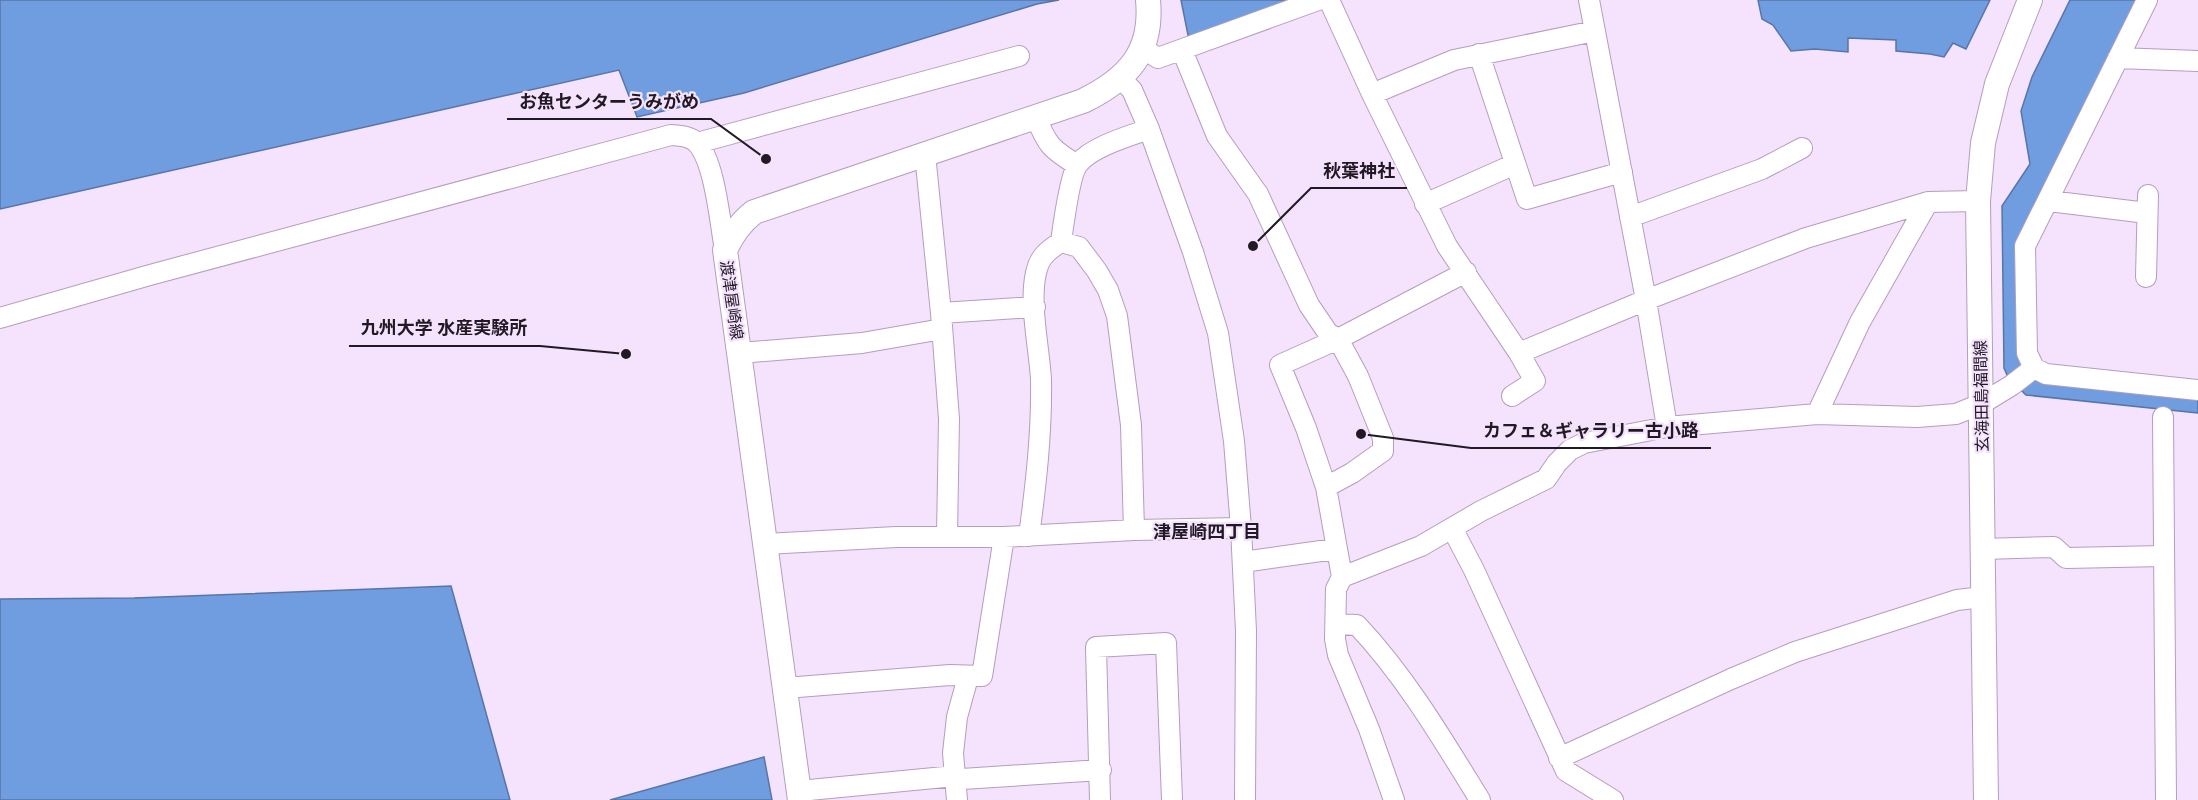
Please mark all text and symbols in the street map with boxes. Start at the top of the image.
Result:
callout: お魚センターうみがめ [507,83,711,119]
text: お魚センターうみがめ [519,91,699,112]
callout: 秋葉神社 [1311,152,1407,188]
text: 秋葉神社 [1323,161,1395,181]
street label: 渡津屋崎線 [718,259,745,341]
callout: 九州大学 水産実験所 [349,310,540,346]
text: 九州大学 水産実験所 [361,318,527,338]
street label: 玄海田島福間線 [1972,340,1991,452]
callout: カフェ＆ギャラリー古小路 [1471,412,1711,448]
text: カフェ＆ギャラリー古小路 [1483,421,1699,441]
district label: 津屋崎四丁目 [1153,522,1261,542]

